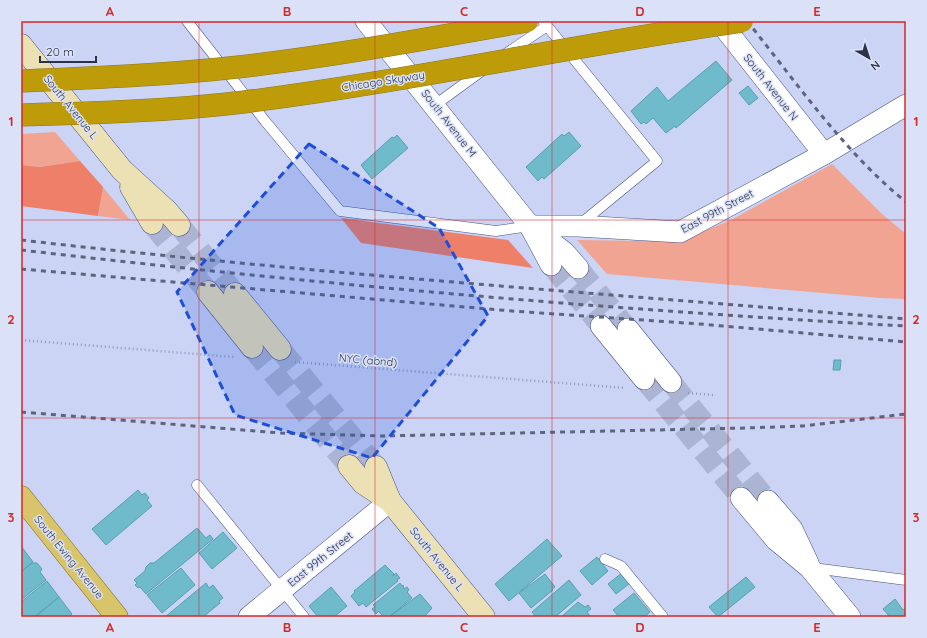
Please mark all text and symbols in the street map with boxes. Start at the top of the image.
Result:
text: A [106,3,115,19]
text: B [283,3,291,19]
text: C [460,3,468,19]
text: D [635,3,645,19]
text: E [813,3,821,19]
scale bar [40,38,96,64]
north arrow [849,38,889,78]
text: 20 m [46,44,74,59]
street label: South Avenue N [741,51,801,123]
text: N [868,58,883,74]
street label: Chicago Skyway [340,68,426,94]
street label: South Avenue L [41,72,101,142]
street label: South Avenue M [418,86,480,160]
text: 1 [8,113,14,129]
text: 1 [913,113,919,129]
street label: East 99th Street [678,186,756,236]
text: 2 [7,311,15,327]
text: 2 [912,311,920,327]
street label: NYC (abnd) [338,350,398,370]
text: 3 [8,509,15,525]
text: 3 [913,509,920,525]
street label: South Ewing Avenue [31,513,107,601]
street label: South Avenue L [407,524,467,594]
street label: East 99th Street [284,528,356,590]
text: A [106,619,115,635]
text: B [283,619,291,635]
text: C [460,619,468,635]
text: D [635,619,645,635]
text: E [813,619,821,635]

